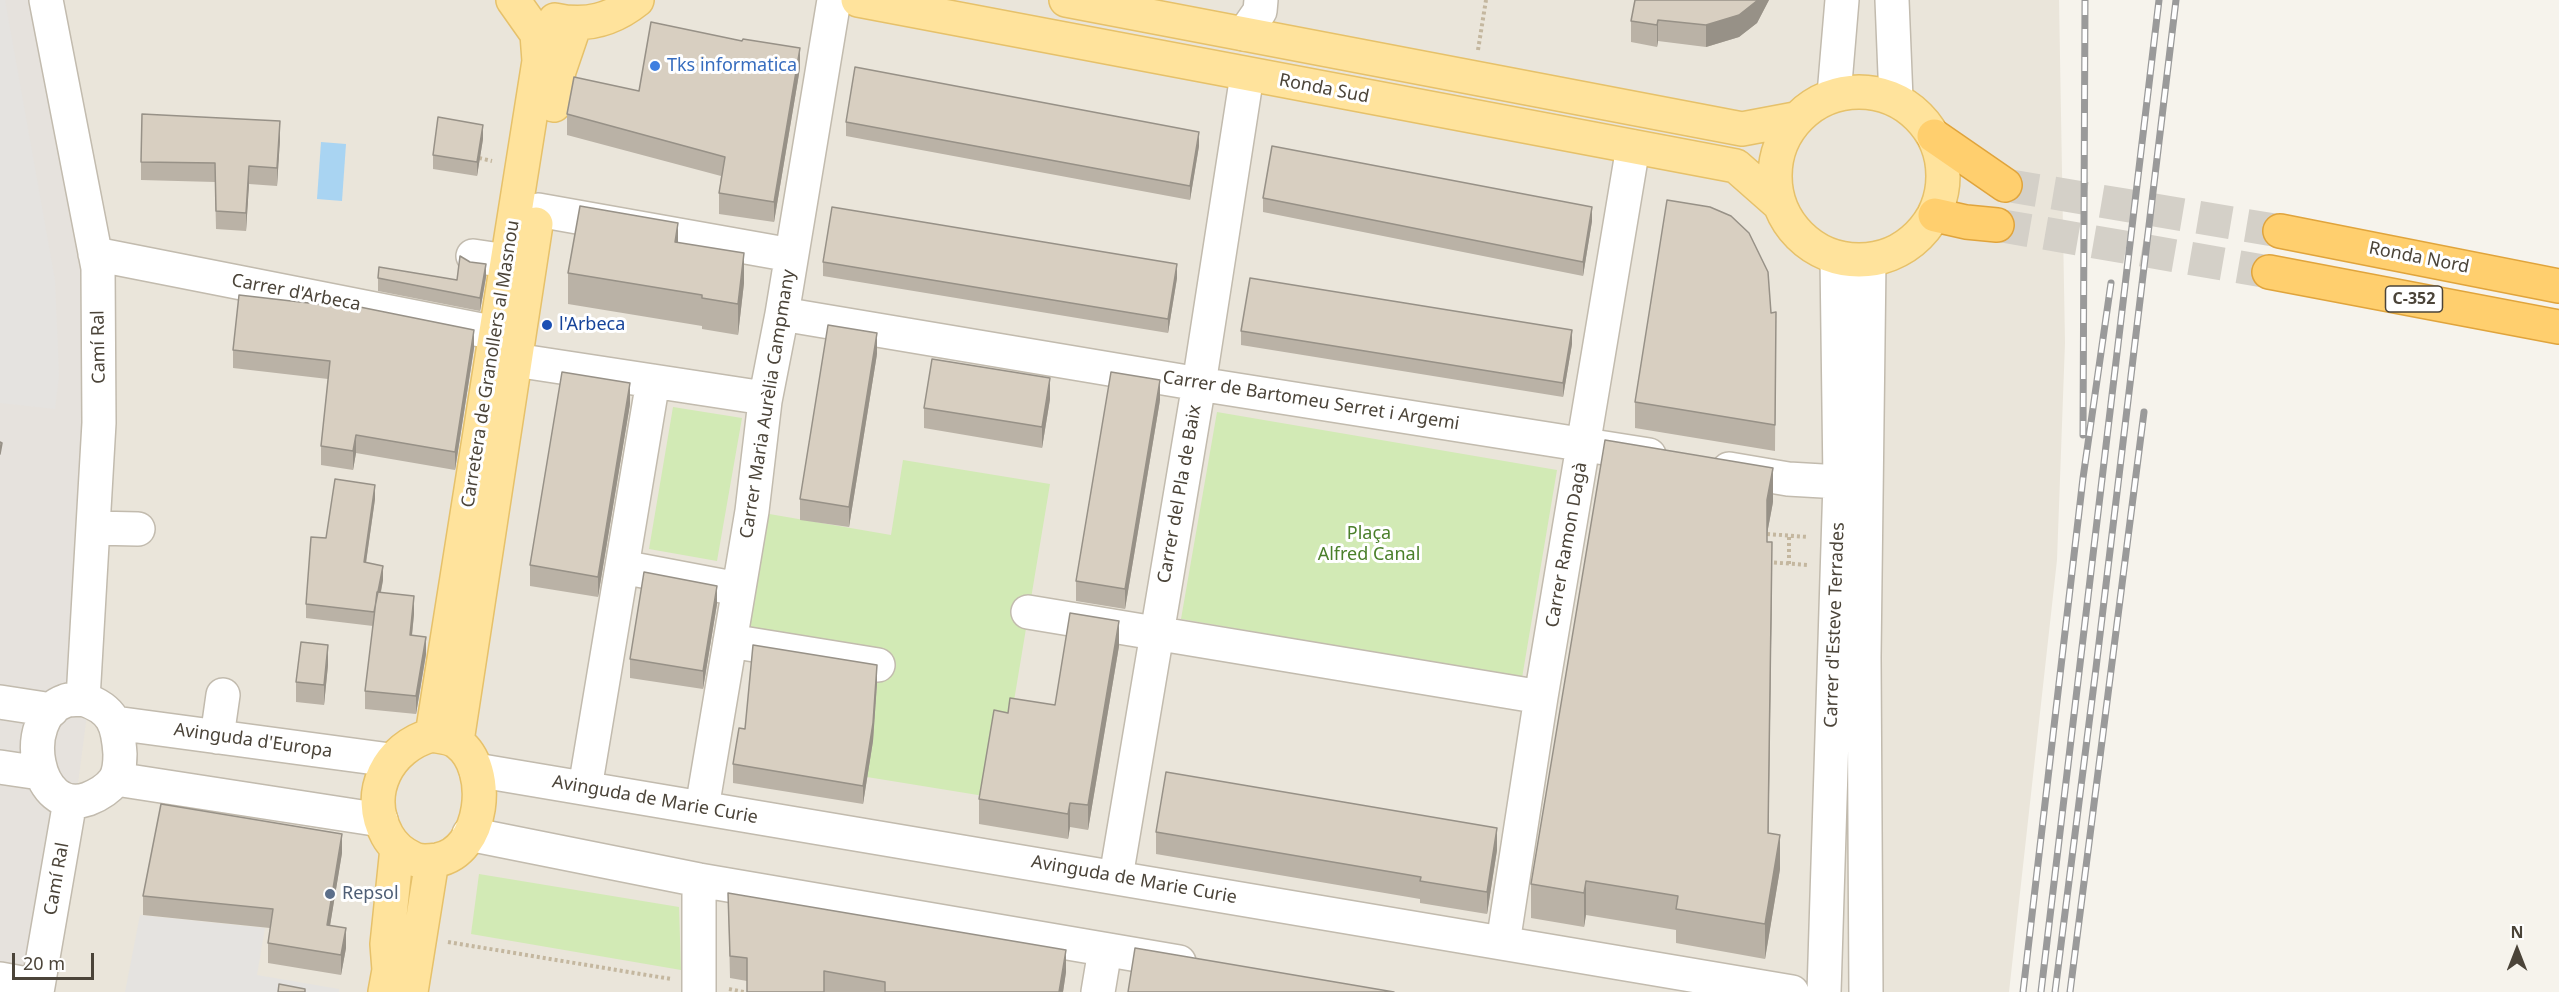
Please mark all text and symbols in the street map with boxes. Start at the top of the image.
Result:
place label: Tks informatica [667,55,797,77]
marker: Tks informatica [648,59,662,73]
street label: Ronda Sud [1277,70,1371,108]
street label: Carretera de Granollers al Masnou [458,219,524,509]
street label: Ronda Nord [2367,238,2471,278]
street label: Carrer Maria Aurèlia Campmany [736,268,800,540]
street label: Carrer d'Arbeca [230,270,362,316]
road number: C-352 [2386,286,2442,312]
street label: Camí Ral [88,310,110,384]
place label: l'Arbeca [559,314,625,336]
marker: l'Arbeca [540,318,554,332]
street label: Carrer de Bartomeu Serret i Argemi [1161,367,1461,435]
street label: Carrer del Pla de Baix [1154,403,1206,585]
street label: Carrer Ramon Dagà [1542,461,1592,629]
street label: Carrer d'Esteve Terrades [1821,522,1849,728]
park label: Plaça Alfred Canal [1318,523,1420,566]
street label: Avinguda d'Europa [172,719,334,763]
street label: Avinguda de Marie Curie [550,771,760,829]
street label: Camí Ral [40,841,74,917]
street label: Avinguda de Marie Curie [1029,851,1239,909]
place label: Repsol [342,883,399,905]
marker: Repsol [323,887,337,901]
north arrow [2487,920,2547,980]
text: N [2510,921,2524,943]
scale bar [15,941,98,979]
text: 20 m [23,951,65,975]

